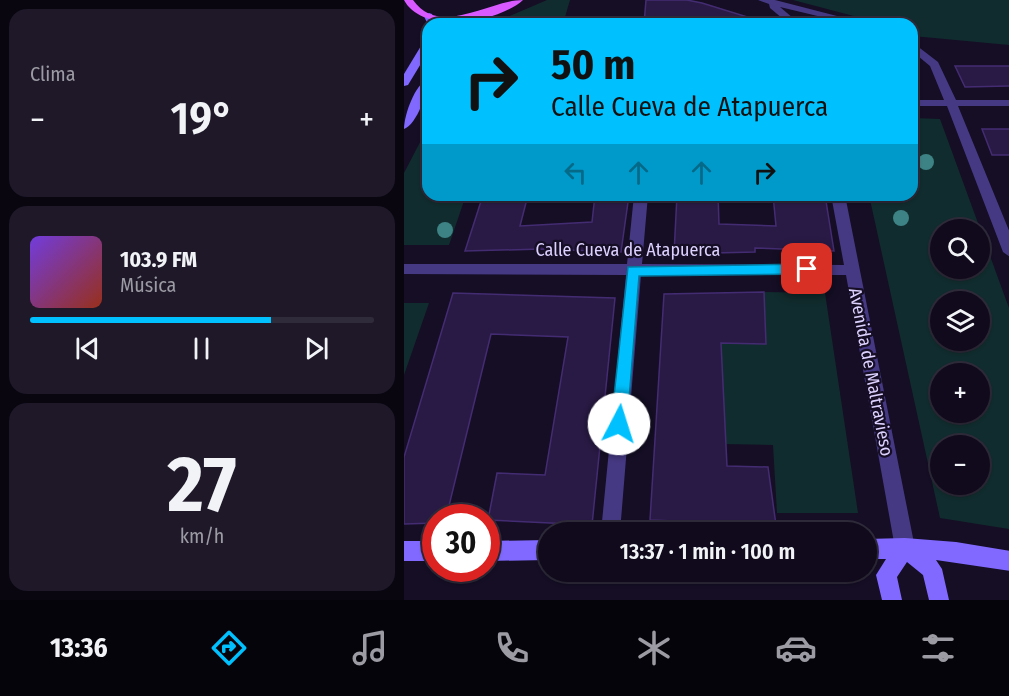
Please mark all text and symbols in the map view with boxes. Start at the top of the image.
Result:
text: 50 m [551,40,635,90]
icon: right [452,42,530,120]
text: Clima [30,62,75,86]
text: Calle Cueva de Atapuerca [551,91,828,123]
text: 19° [171,92,233,146]
text: − [30,100,45,140]
text: + [359,100,374,140]
icon: left [559,156,592,189]
icon: ahead [622,156,655,189]
icon: ahead [685,156,718,189]
icon: right [748,156,781,189]
map controls [930,219,990,495]
button: search [930,219,990,279]
street label: Calle Cueva de Atapuerca [536,239,721,261]
pin [781,243,832,294]
text: 103.9 FM [120,246,197,273]
icon: arrive [790,252,823,285]
text: Música [120,273,176,297]
street label: Avenida de Maltravieso [844,286,898,458]
button: layers [930,291,990,351]
icon: previous [71,332,104,365]
icon: pause [185,332,218,365]
icon: next [300,332,333,365]
button: + [930,363,990,423]
position arrow [587,392,651,456]
button: − [930,435,990,495]
text: 27 [168,438,236,532]
speed limit sign: 30 [422,504,500,582]
text: km/h [180,524,224,548]
text: 13:37 · 1 min · 100 m [620,538,795,565]
icon: directions [208,627,250,669]
icon: music [349,627,391,669]
icon: phone [491,627,533,669]
icon: climate [633,627,675,669]
icon: car [775,627,817,669]
icon: filters [917,627,959,669]
text: 13:36 [50,632,108,664]

